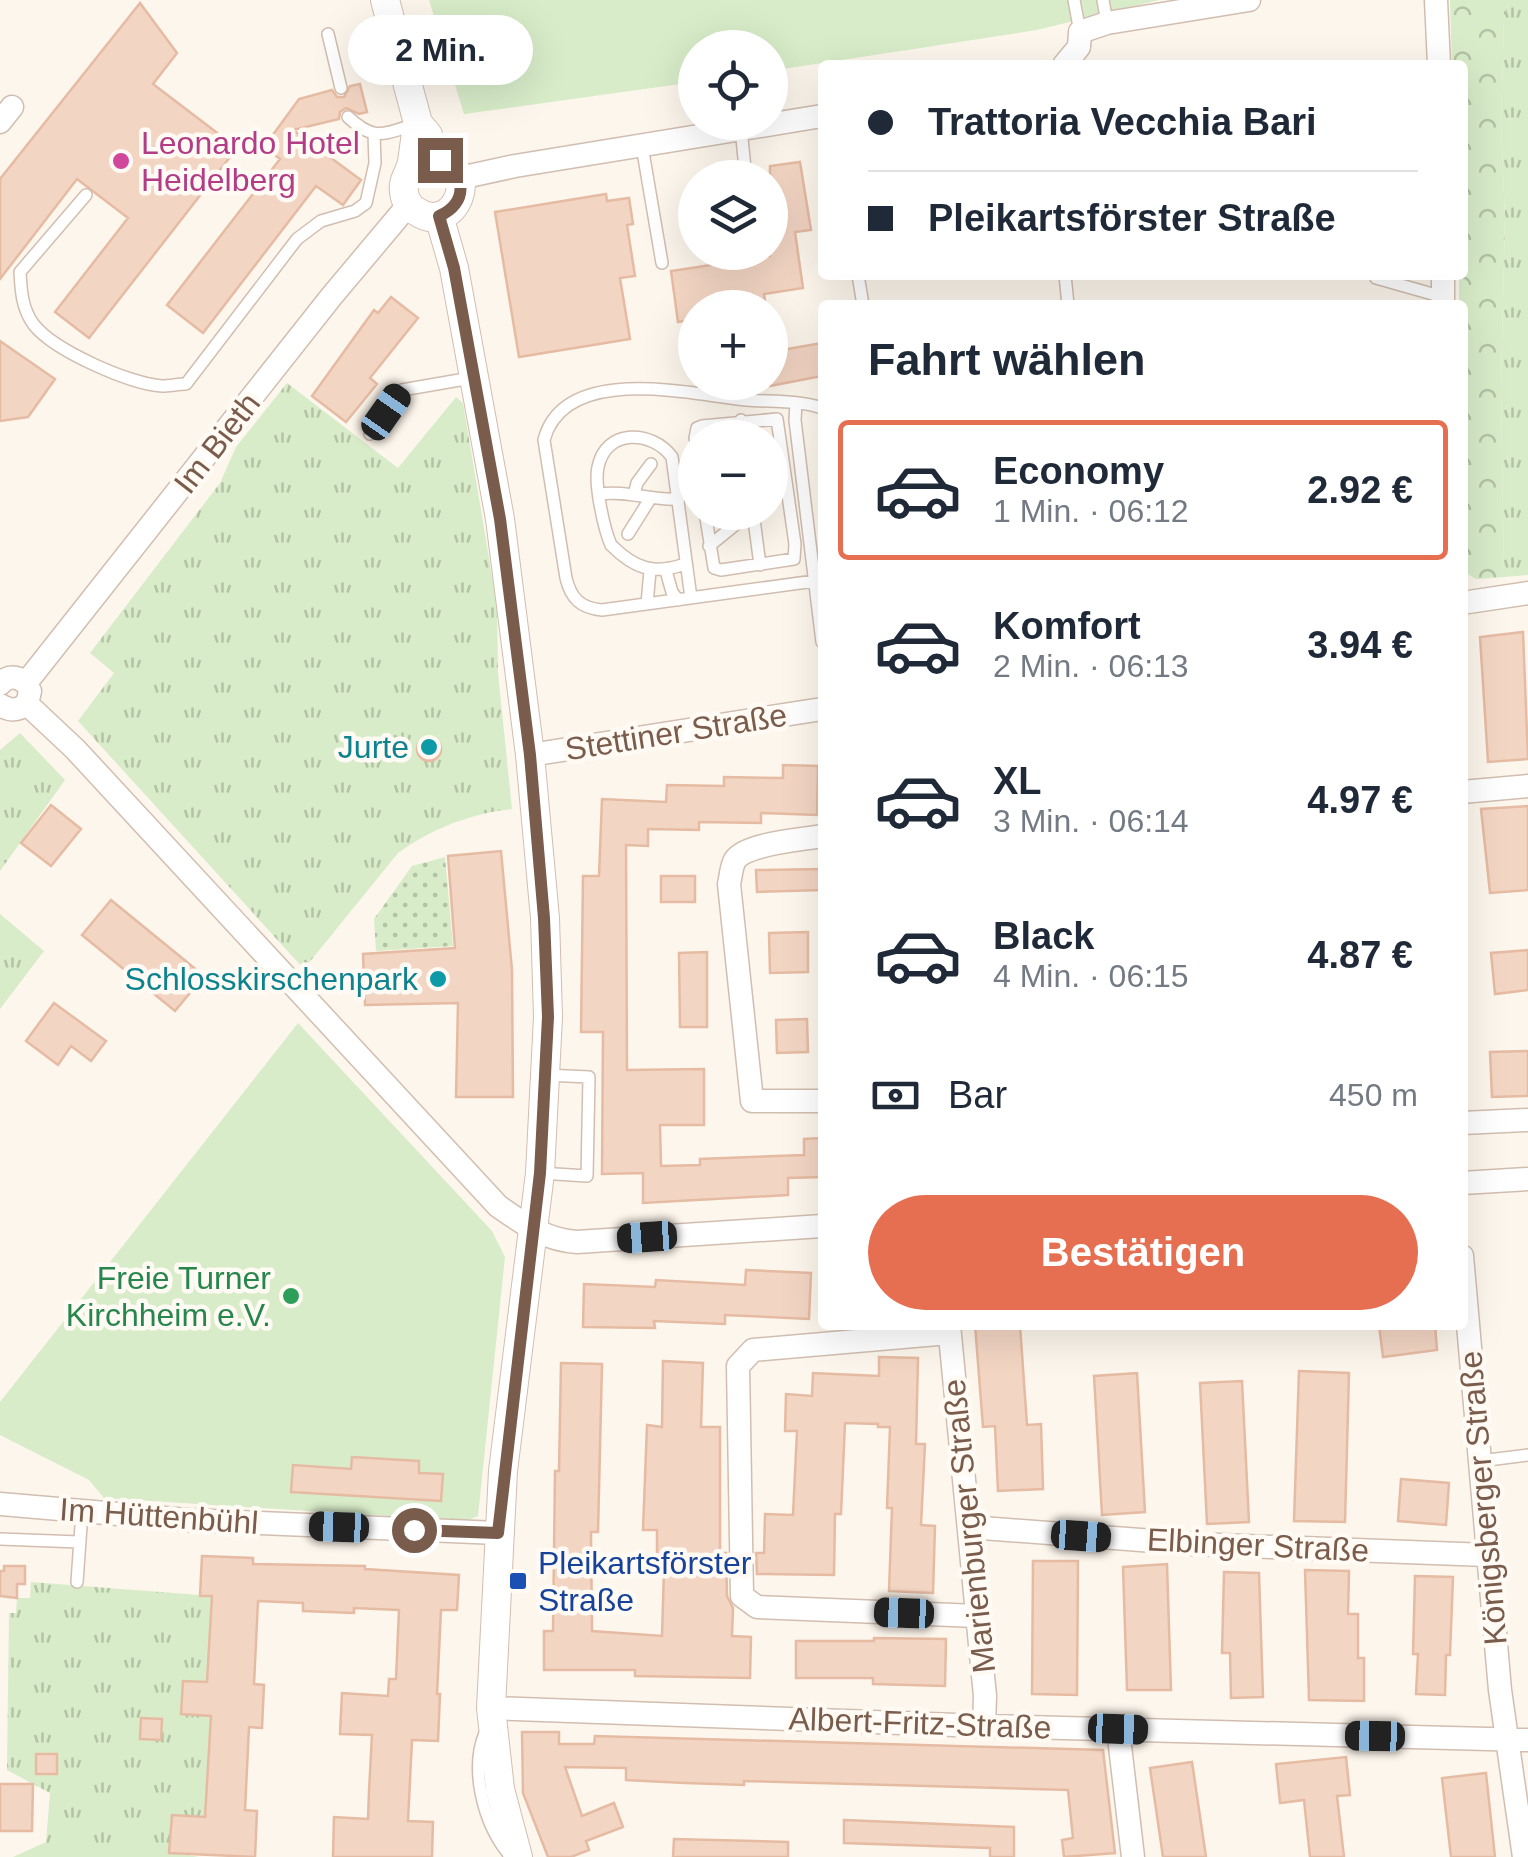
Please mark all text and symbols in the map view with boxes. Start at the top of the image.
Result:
callout: 2 Min. [348,15,532,85]
map controls [678,30,788,530]
button: locate [678,30,788,140]
text: 2 Min. [395,32,486,68]
text: Trattoria Vecchia Bari [928,101,1317,143]
place label: Leonardo Hotel Heidelberg [141,125,360,198]
route end [418,138,463,183]
marker: Leonardo Hotel Heidelberg [110,150,132,172]
button: layers [678,160,788,270]
text: Pleikartsförster Straße [928,197,1336,239]
button: + [678,290,788,400]
text: Fahrt wählen [868,334,1146,385]
car [357,379,415,445]
street label: Im Bieth [167,386,267,500]
button: − [678,420,788,530]
icon: car [873,445,963,535]
text: Economy [993,450,1164,492]
text: 2.92 € [1307,469,1413,511]
text: 1 Min. · 06:12 [993,493,1189,529]
icon: car [873,600,963,690]
text: Komfort [993,605,1141,647]
text: 3.94 € [1307,624,1413,666]
text: 2 Min. · 06:13 [993,648,1189,684]
street label: Stettiner Straße [563,697,789,767]
place label: Jurte [338,729,409,765]
marker: Jurte [418,736,440,758]
icon: car [873,755,963,845]
text: XL [993,760,1042,802]
text: 4.97 € [1307,779,1413,821]
text: 3 Min. · 06:14 [993,803,1189,839]
icon: car [873,910,963,1000]
text: Black [993,915,1094,957]
text: 4.87 € [1307,934,1413,976]
text: 4 Min. · 06:15 [993,958,1189,994]
place label: Schlosskirschenpark [125,961,419,997]
marker: Schlosskirschenpark [427,968,449,990]
icon: cash [868,1068,923,1123]
text: Bar [948,1074,1007,1116]
text: 450 m [1329,1077,1418,1113]
button: Bestätigen [868,1195,1418,1310]
car [616,1220,678,1254]
place label: Freie Turner Kirchheim e.V. [66,1260,271,1333]
marker: Freie Turner Kirchheim e.V. [280,1285,302,1307]
street label: Königsberger Straße [1452,1349,1514,1647]
street label: Marienburger Straße [936,1377,1002,1675]
street label: Im Hüttenbühl [58,1491,260,1541]
route start [392,1508,437,1553]
car [308,1511,370,1543]
car [1050,1519,1112,1553]
street label: Elbinger Straße [1146,1521,1370,1569]
place label: Pleikartsförster Straße [538,1545,752,1618]
marker: Pleikartsförster Straße [507,1570,529,1592]
car [873,1597,935,1629]
street label: Albert-Fritz-Straße [788,1700,1052,1746]
car [1087,1713,1149,1745]
car [1345,1720,1405,1752]

